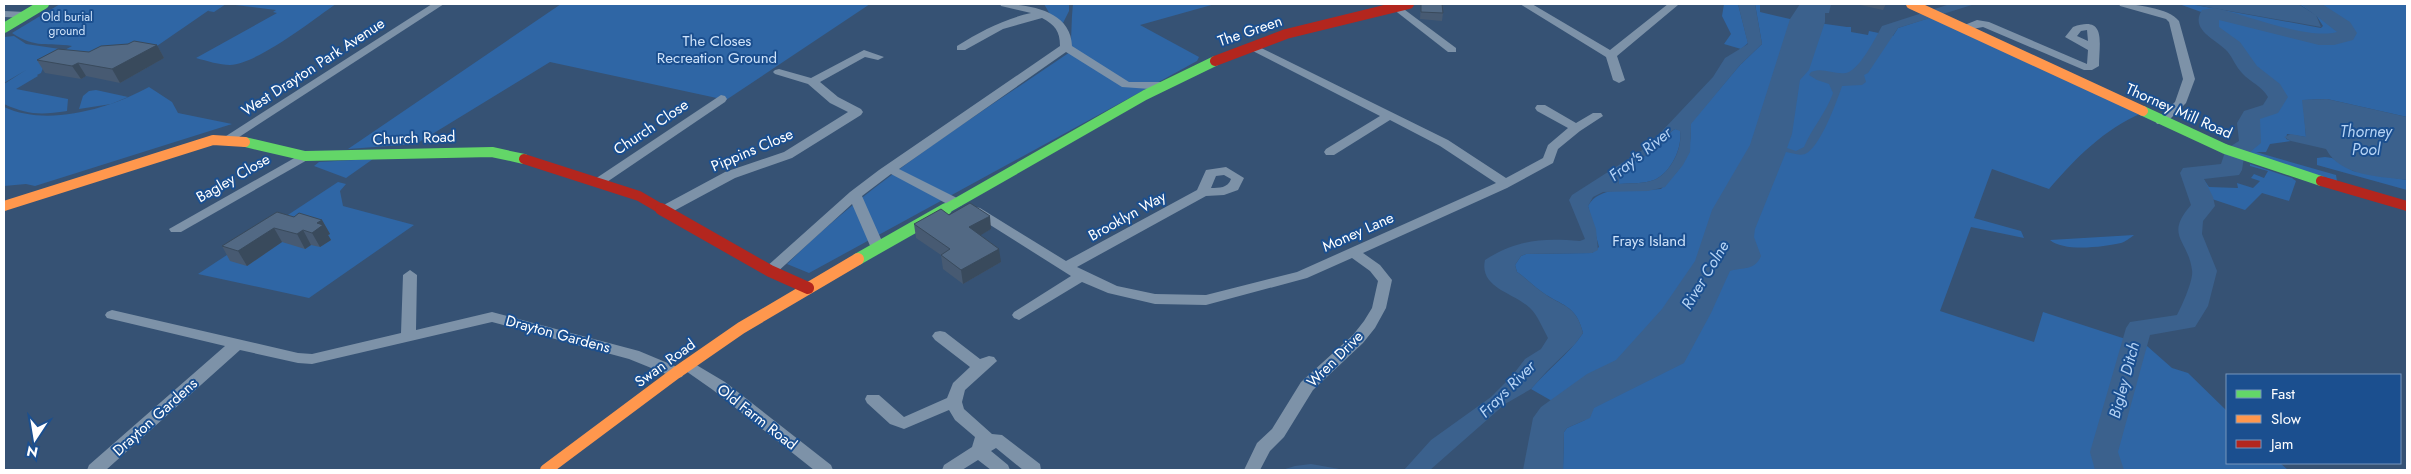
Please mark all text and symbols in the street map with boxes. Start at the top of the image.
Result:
park label: Old burial ground [41,8,93,40]
street label: The Green [1215,10,1285,52]
street label: West Drayton Park Avenue [237,12,389,122]
park label: The Closes Recreation Ground [657,30,777,69]
street label: Thorney Mill Road [2122,78,2236,144]
street label: Church Close [609,94,693,160]
water label: Fray's River [1604,120,1678,187]
water label: Thorney Pool [2340,120,2393,161]
street label: Pippins Close [708,123,797,177]
street label: Church Road [372,126,456,150]
street label: Bagley Close [192,148,274,208]
street label: Brooklyn Way [1084,185,1170,246]
street label: Money Lane [1319,206,1398,258]
park label: Frays Island [1612,230,1686,252]
water label: River Colne [1675,236,1735,314]
street label: Drayton Gardens [503,309,613,359]
street label: Wren Drive [1302,326,1368,392]
street label: Swan Road [630,333,700,393]
water label: Bigley Ditch [2103,339,2145,421]
water label: Frays River [1473,354,1542,423]
street label: Drayton Gardens [108,373,202,461]
legend [2226,374,2401,464]
street label: Old Farm Road [712,379,802,455]
text: Fast [2271,383,2295,405]
text: Slow [2271,408,2302,430]
north arrow [10,414,60,464]
text: Jam [2269,433,2294,455]
text: N [25,441,40,463]

